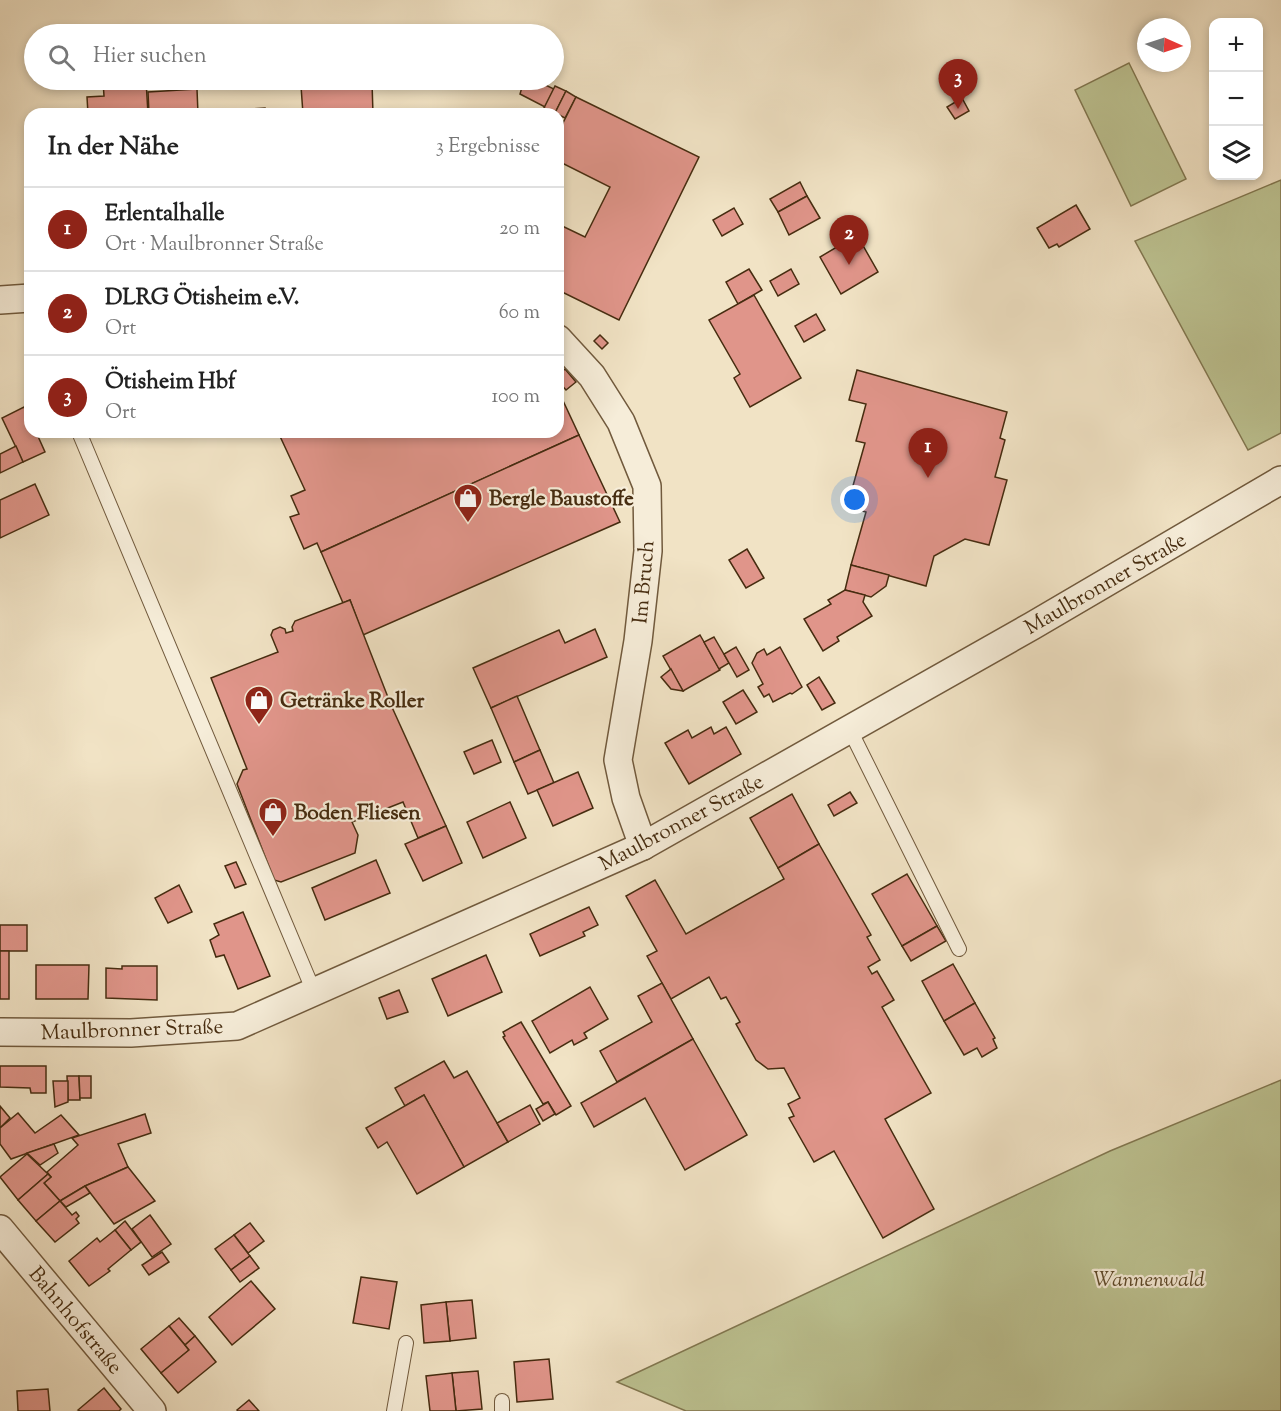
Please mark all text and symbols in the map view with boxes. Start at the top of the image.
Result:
north arrow [1137,18,1191,72]
map controls [1209,18,1263,180]
button: + [1209,18,1263,72]
search box [24,24,564,90]
icon: search [45,41,78,74]
text: Hier suchen [93,41,207,73]
pin: 3 [938,60,978,109]
button: − [1209,72,1263,126]
button: layers [1209,126,1263,180]
text: In der Nähe [48,129,179,166]
text: 3 Ergebnisse [436,133,540,162]
text: Erlentalhalle [105,199,225,231]
text: 1 [64,215,71,244]
text: 20 m [499,215,540,244]
pin: 2 [830,216,868,265]
text: Ort · Maulbronner Straße [105,231,324,260]
text: DLRG Ötisheim e.V. [105,283,299,315]
text: 2 [63,299,72,328]
text: 60 m [499,299,540,328]
text: Ort [105,315,136,344]
text: Ötisheim Hbf [105,367,236,399]
text: 3 [63,383,72,412]
text: 100 m [491,383,540,412]
text: Ort [105,399,136,428]
pin: 1 [908,428,948,478]
shop icon: Bergle Baustoffe [452,482,484,524]
place label: Bergle Baustoffe [489,485,634,515]
your location [840,485,869,514]
street label: Maulbronner Straße [1019,526,1193,643]
street label: Im Bruch [626,539,664,625]
shop icon: Getränke Roller [243,684,275,726]
place label: Getränke Roller [280,687,424,717]
street label: Maulbronner Straße [594,768,770,880]
shop icon: Boden Fliesen [257,796,289,838]
place label: Boden Fliesen [294,799,421,829]
street label: Maulbronner Straße [40,1013,224,1049]
street label: Bahnhofstraße [20,1261,128,1382]
park label: Wannenwald [1093,1266,1205,1296]

